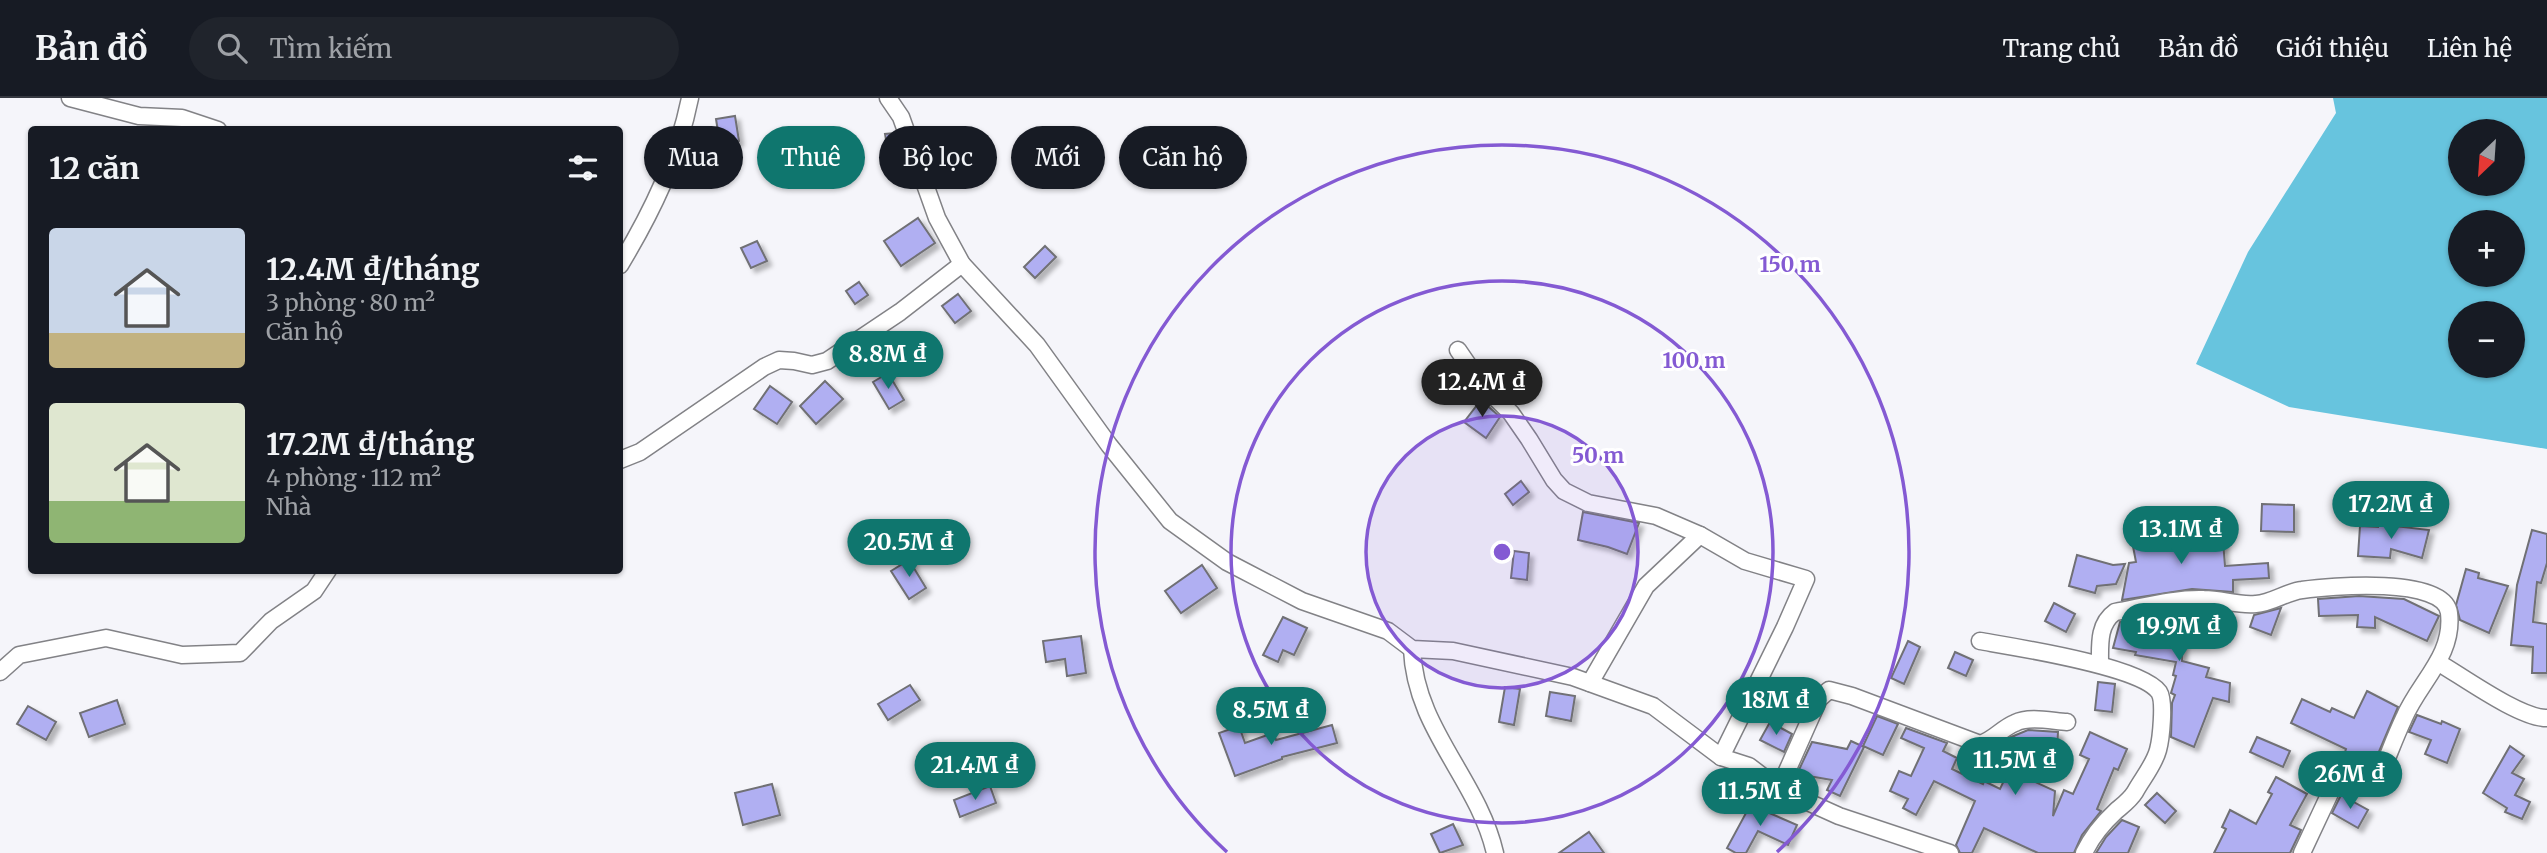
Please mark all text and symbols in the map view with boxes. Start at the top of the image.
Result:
search box [189,17,679,80]
text: Bản đồ [35,28,147,69]
icon: search [213,29,251,67]
text: Tìm kiếm [269,32,392,65]
text: Trang chủ [2002,33,2121,64]
text: Bản đồ [2159,33,2238,64]
text: Giới thiệu [2276,33,2389,64]
text: Liên hệ [2427,33,2512,64]
north arrow [2448,119,2525,196]
map controls [2448,119,2525,378]
chip: Mua [644,126,743,189]
chip: Thuê [757,126,865,189]
chip: Bộ lọc [879,126,997,189]
chip: Mới [1011,126,1105,189]
chip: Căn hộ [1119,126,1247,189]
text: 12 căn [49,149,140,187]
icon: filters [564,149,602,187]
button: + [2448,210,2525,287]
text: 12.4M ₫/tháng [266,250,479,288]
text: 150 m [1759,251,1821,278]
icon: home [105,256,189,340]
text: 3 phòng · 80 m² [266,288,435,317]
button: − [2448,301,2525,378]
text: Căn hộ [266,317,343,346]
pin: 8.8M ₫ [831,331,945,391]
text: 8.8M ₫ [848,339,928,368]
text: 100 m [1663,347,1725,374]
pin: 12.4M ₫ [1417,360,1547,419]
text: 12.4M ₫ [1437,367,1527,396]
text: 17.2M ₫/tháng [266,425,474,463]
icon: home [105,431,189,515]
text: 50 m [1572,442,1624,469]
text: 4 phòng · 112 m² [266,463,441,492]
pin: 17.2M ₫ [2326,482,2456,541]
text: 17.2M ₫ [2348,489,2434,518]
text: Nhà [266,492,311,521]
pin: 13.1M ₫ [2116,506,2246,566]
text: 13.1M ₫ [2139,514,2223,543]
pin: 20.5M ₫ [844,519,974,579]
text: 20.5M ₫ [863,527,955,556]
centre of rings [1490,540,1514,564]
pin: 19.9M ₫ [2114,603,2244,663]
text: 19.9M ₫ [2137,611,2221,640]
pin: 18M ₫ [1727,678,1825,737]
text: 18M ₫ [1742,685,1810,714]
pin: 8.5M ₫ [1214,688,1328,747]
text: 8.5M ₫ [1232,695,1310,724]
pin: 11.5M ₫ [1950,738,2080,797]
pin: 21.4M ₫ [910,742,1040,802]
text: 11.5M ₫ [1973,745,2057,774]
text: 21.4M ₫ [931,750,1019,779]
pin: 26M ₫ [2301,752,2399,811]
text: 26M ₫ [2314,759,2386,788]
pin: 11.5M ₫ [1695,768,1825,828]
text: 11.5M ₫ [1718,776,1802,805]

